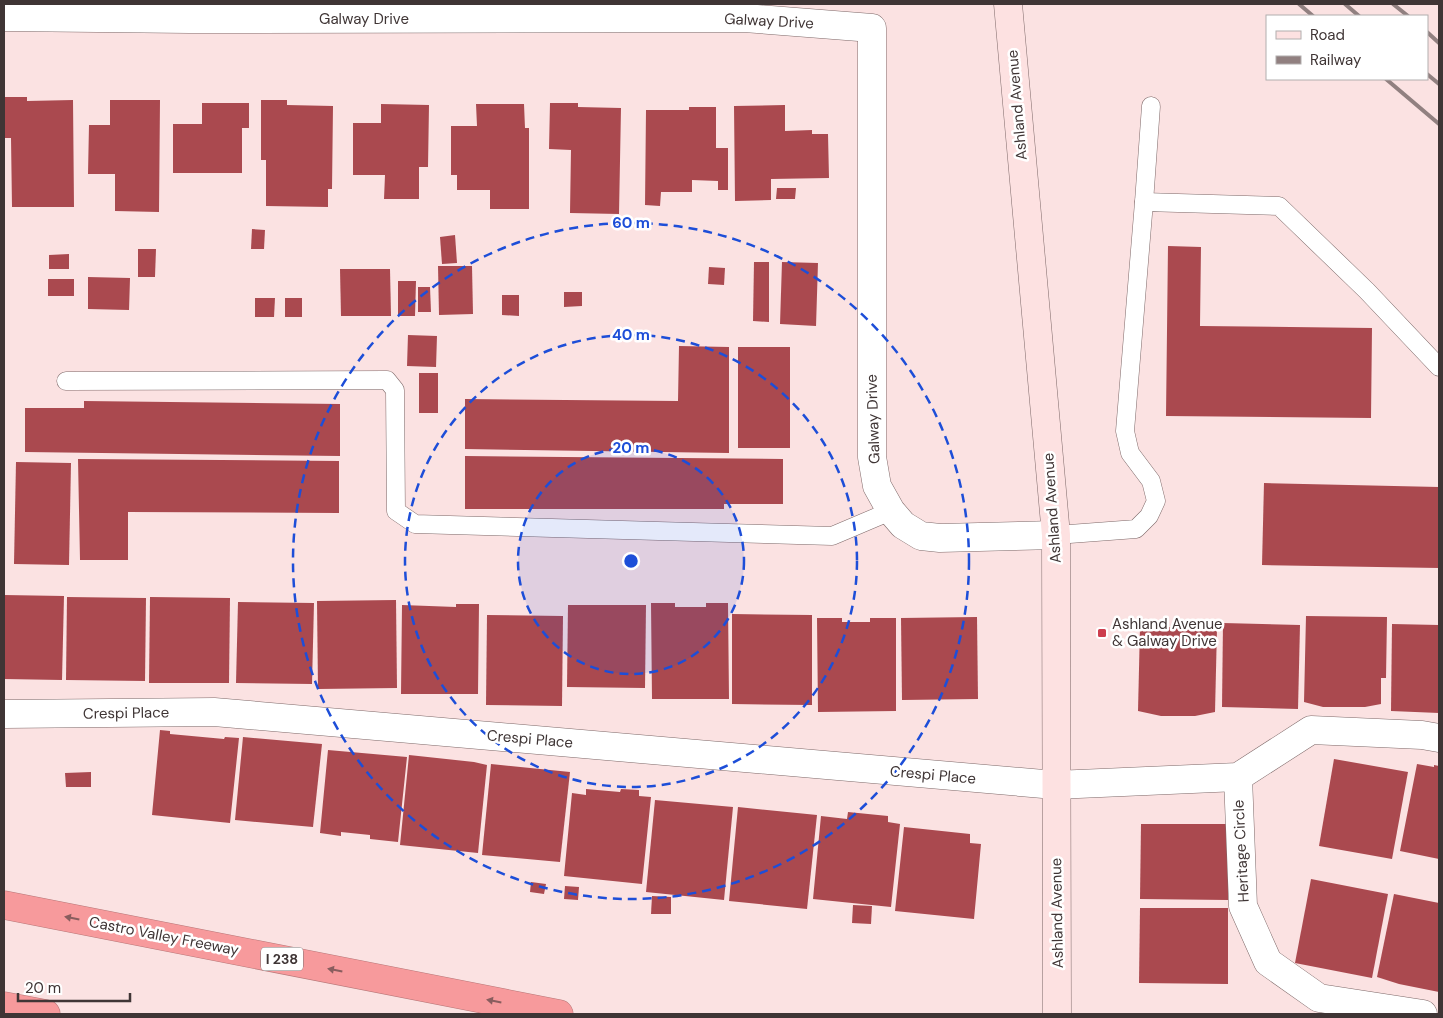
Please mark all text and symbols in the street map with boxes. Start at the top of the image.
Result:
street label: Galway Drive [319,9,409,29]
street label: Galway Drive [724,9,814,33]
legend [1266,15,1428,80]
text: Road [1310,25,1345,45]
street label: Ashland Avenue [1002,49,1032,161]
text: Railway [1310,50,1362,70]
text: 60 m [612,213,650,233]
text: 40 m [612,325,650,345]
street label: Galway Drive [861,374,885,464]
text: 20 m [613,438,649,458]
street label: Ashland Avenue [1038,452,1066,564]
centre of rings [622,552,640,570]
place label: Ashland Avenue & Galway Drive [1112,614,1223,651]
marker: Ashland Avenue & Galway Drive [1096,627,1108,639]
street label: Crespi Place [83,702,169,724]
street label: Crespi Place [486,725,574,753]
street label: Crespi Place [889,761,977,789]
street label: Heritage Circle [1228,799,1254,903]
street label: Ashland Avenue [1046,858,1068,968]
street label: Castro Valley Freeway [87,912,241,960]
one-way arrow [64,914,80,922]
road number: I 238 [261,948,303,971]
one-way arrow [327,966,342,974]
scale bar [18,970,130,1002]
text: 20 m [25,978,61,998]
one-way arrow [486,997,502,1005]

